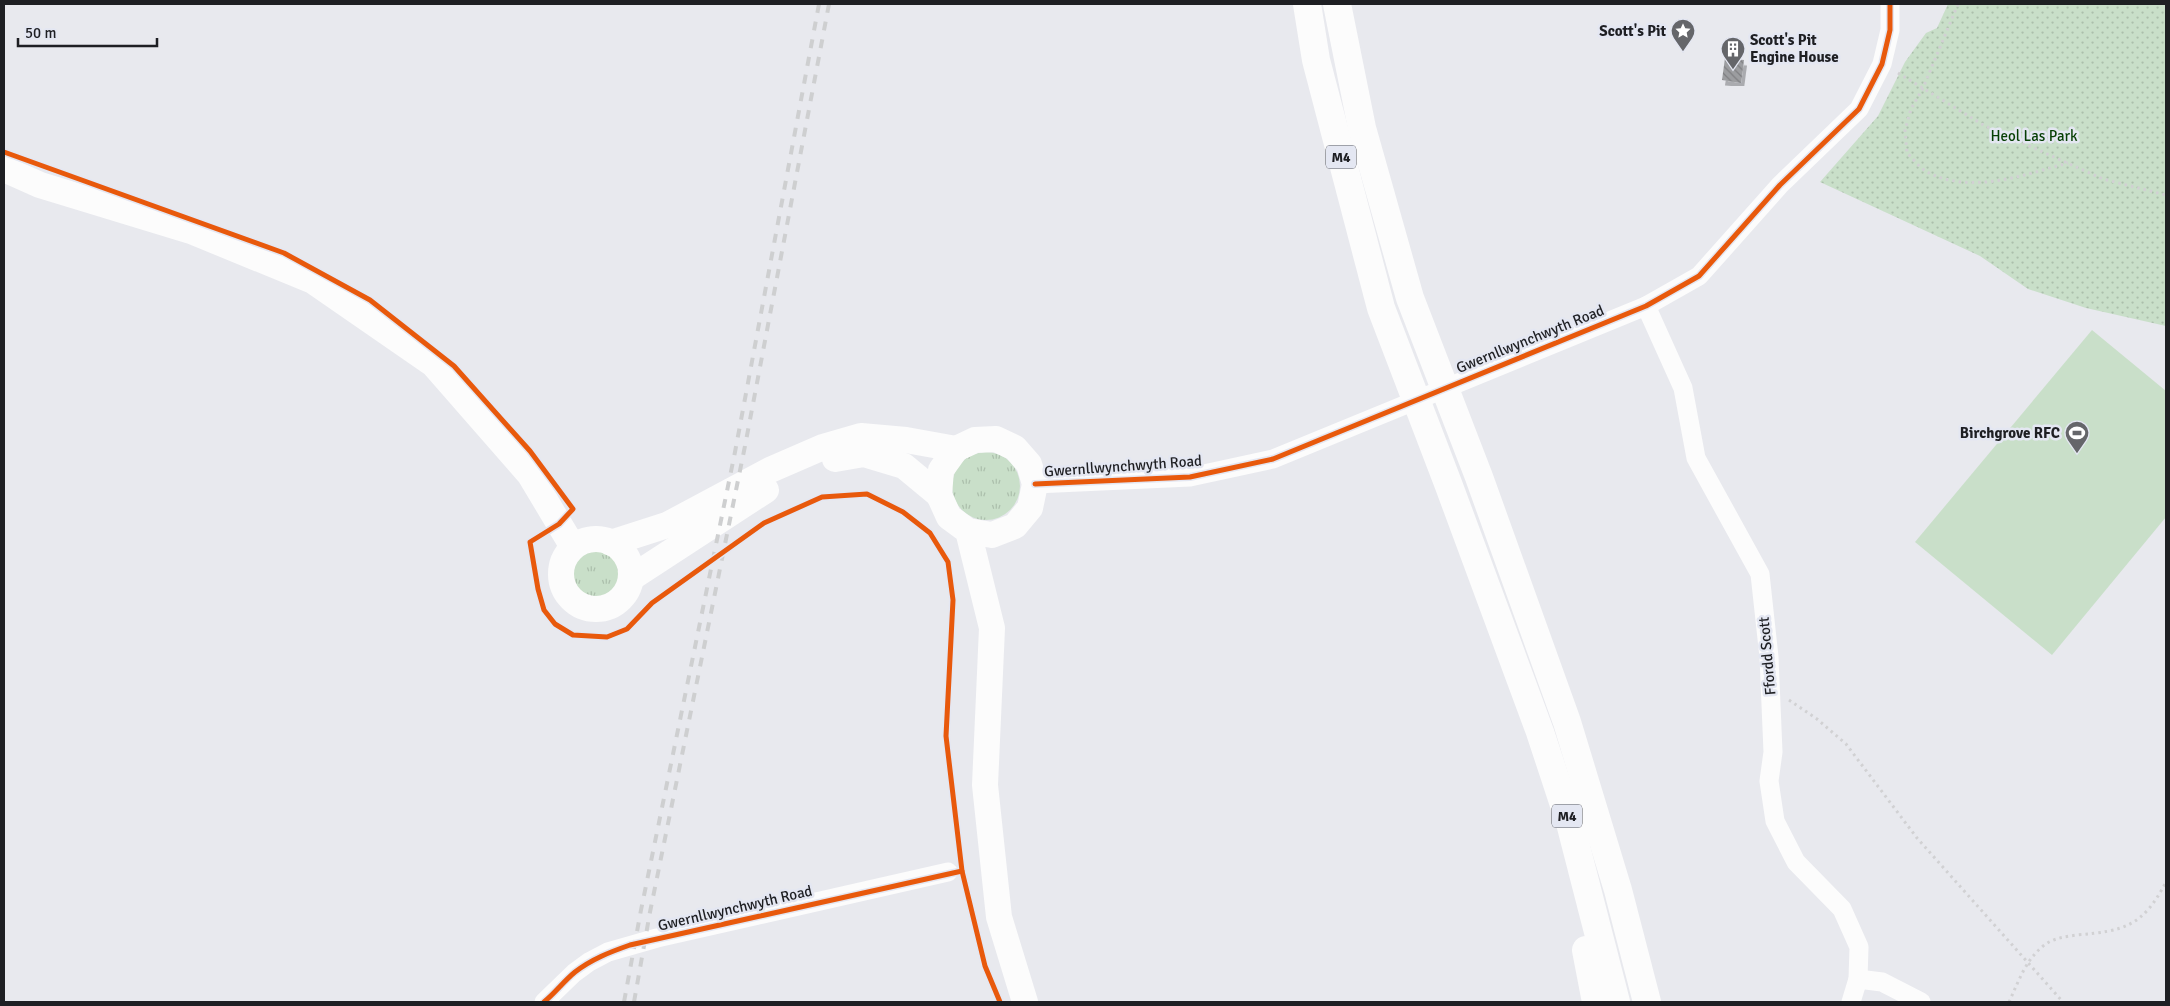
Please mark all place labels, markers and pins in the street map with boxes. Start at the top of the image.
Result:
place icon: Scott's Pit [1670,18,1696,52]
place label: Scott's Pit [1599,22,1666,40]
place label: Scott's Pit Engine House [1750,31,1839,66]
building icon: Scott's Pit Engine House [1720,36,1746,70]
sports icon: Birchgrove RFC [2064,420,2090,454]
place label: Birchgrove RFC [1960,424,2060,442]

